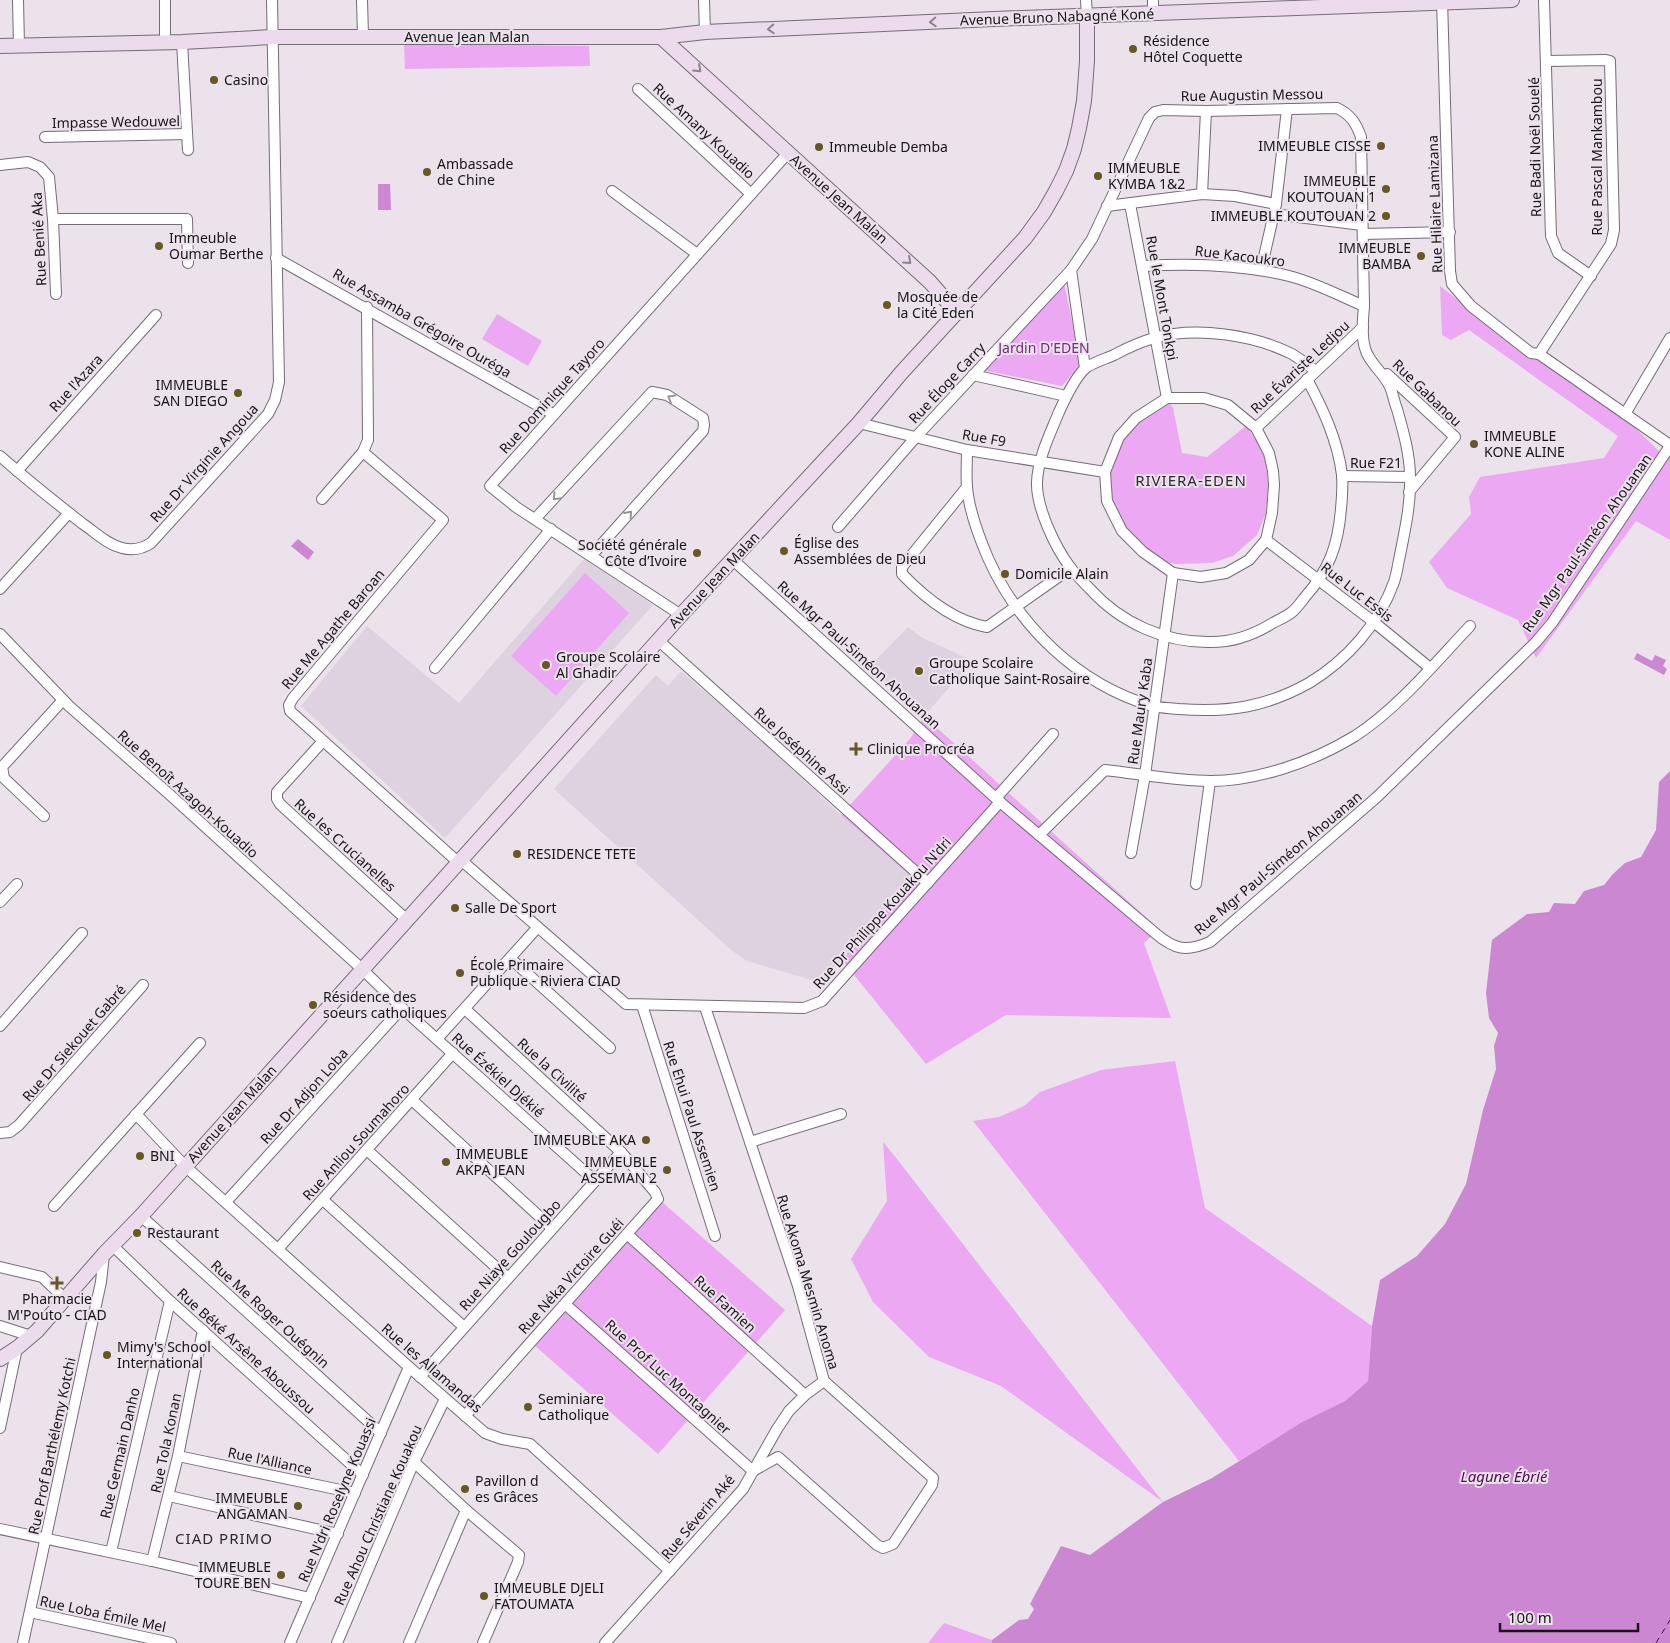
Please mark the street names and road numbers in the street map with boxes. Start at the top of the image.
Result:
street label: Avenue Bruno Nabagné Koné [959,4,1155,29]
street label: Avenue Jean Malan [404,27,530,46]
street label: Rue Badi Noël Souelé [1524,77,1545,217]
street label: Rue Amany Kouadio [649,78,759,183]
street label: Rue Pascal Mankambou [1587,78,1606,236]
street label: Rue Augustin Messou [1181,84,1323,105]
street label: Impasse Wedouwel [52,111,180,132]
street label: Rue Hilaire Lamizana [1423,135,1446,273]
street label: Avenue Jean Malan [786,150,892,248]
street label: Rue Benié Aka [27,192,50,286]
street label: Rue le Mont Tonkpi [1142,234,1183,362]
street label: Rue Kacoukro [1194,241,1286,270]
street label: Rue Assamba Grégoire Ouréga [330,264,515,382]
street label: Rue Évariste Ledjou [1246,316,1353,418]
street label: Rue Dominique Tayoro [495,334,609,458]
street label: Rue Éloge Carry [904,337,990,427]
street label: Rue l'Azara [45,350,107,416]
street label: Rue Gabanou [1389,355,1466,430]
street label: Rue Dr Virginie Angoua [145,399,262,526]
street label: Rue F9 [961,424,1007,451]
street label: Rue Mgr Paul-Siméon Ahouanan [1518,450,1656,636]
street label: Rue F21 [1350,453,1402,472]
street label: Avenue Jean Malan [664,527,763,632]
street label: Rue Luc Essis [1317,557,1398,626]
street label: Rue Me Agathe Baroan [277,565,388,693]
street label: Rue Mgr Paul-Siméon Ahouanan [774,576,945,733]
street label: Rue Maury Kaba [1123,656,1156,766]
street label: Rue Joséphine Assi [750,702,854,799]
street label: Rue Benoît Azagoh-Kouadio [114,725,263,862]
street label: Rue Mgr Paul-Siméon Ahouanan [1190,787,1366,939]
street label: Rue les Crucianelles [290,794,400,896]
street label: Rue Dr Philippe Kouakou N'dri [808,833,955,993]
street label: Rue Dr Siekouet Gabré [18,980,130,1105]
street label: Rue Ézékiel Djékié [448,1028,549,1121]
street label: Rue la Civilité [514,1033,591,1106]
street label: Rue Ehui Paul Assemien [659,1038,726,1193]
street label: Rue Dr Adjon Loba [256,1044,352,1148]
street label: Avenue Jean Malan [183,1061,281,1167]
street label: Rue Anliou Soumahoro [298,1079,413,1204]
street label: Rue Akoma Mesmin Anoma [773,1192,844,1372]
street label: Rue Niaye Goulougbo [455,1195,565,1314]
street label: Rue Néka Victoire Guéi [513,1214,628,1338]
street label: Rue Me Roger Ouégnin [207,1255,334,1372]
street label: Rue Famien [690,1271,760,1337]
street label: Rue Béké Arsène Aboussou [173,1283,319,1418]
street label: Rue Prof Luc Montagnier [601,1315,736,1439]
street label: Rue les Allamandas [378,1319,487,1417]
street label: Rue Prof Barthélemy Kotchi [23,1356,80,1536]
street label: Rue Germain Danho [95,1386,144,1520]
street label: Rue Tola Konan [146,1391,185,1495]
street label: Rue N'dri Roselyne Kouassi [293,1415,380,1585]
street label: Rue Ahou Christiane Kouakou [329,1421,426,1608]
street label: Rue l'Alliance [226,1442,314,1479]
street label: Rue Séverin Aké [657,1470,739,1563]
street label: Rue Loba Émile Mel [38,1591,168,1636]

